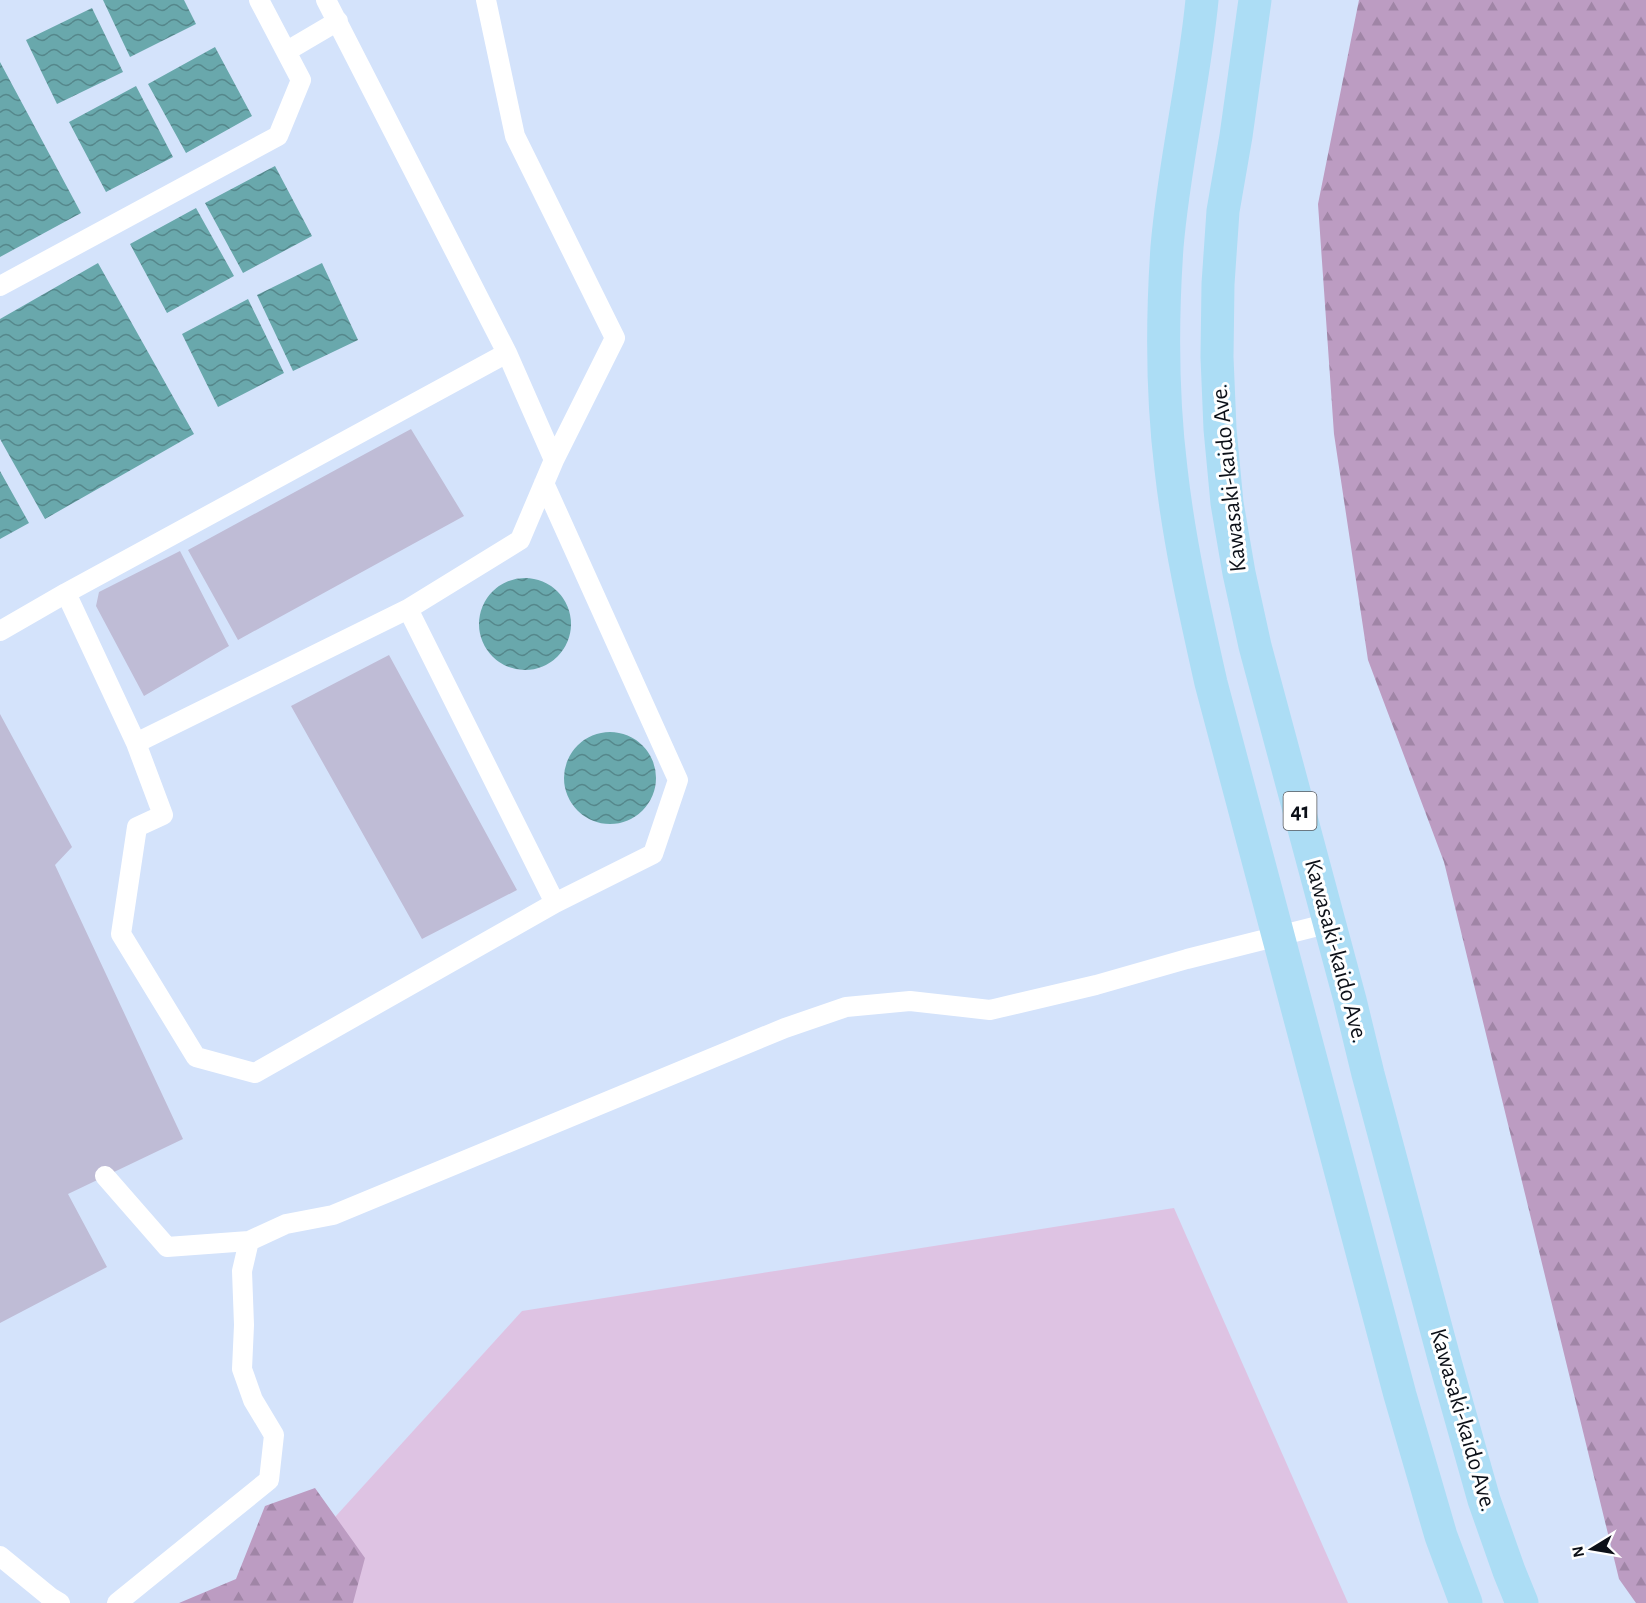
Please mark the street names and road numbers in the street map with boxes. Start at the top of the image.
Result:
street label: Kawasaki-kaido Ave. [1207,383,1251,573]
road number: 41 [1284,792,1316,830]
street label: Kawasaki-kaido Ave. [1300,857,1372,1045]
street label: Kawasaki-kaido Ave. [1425,1326,1501,1514]

